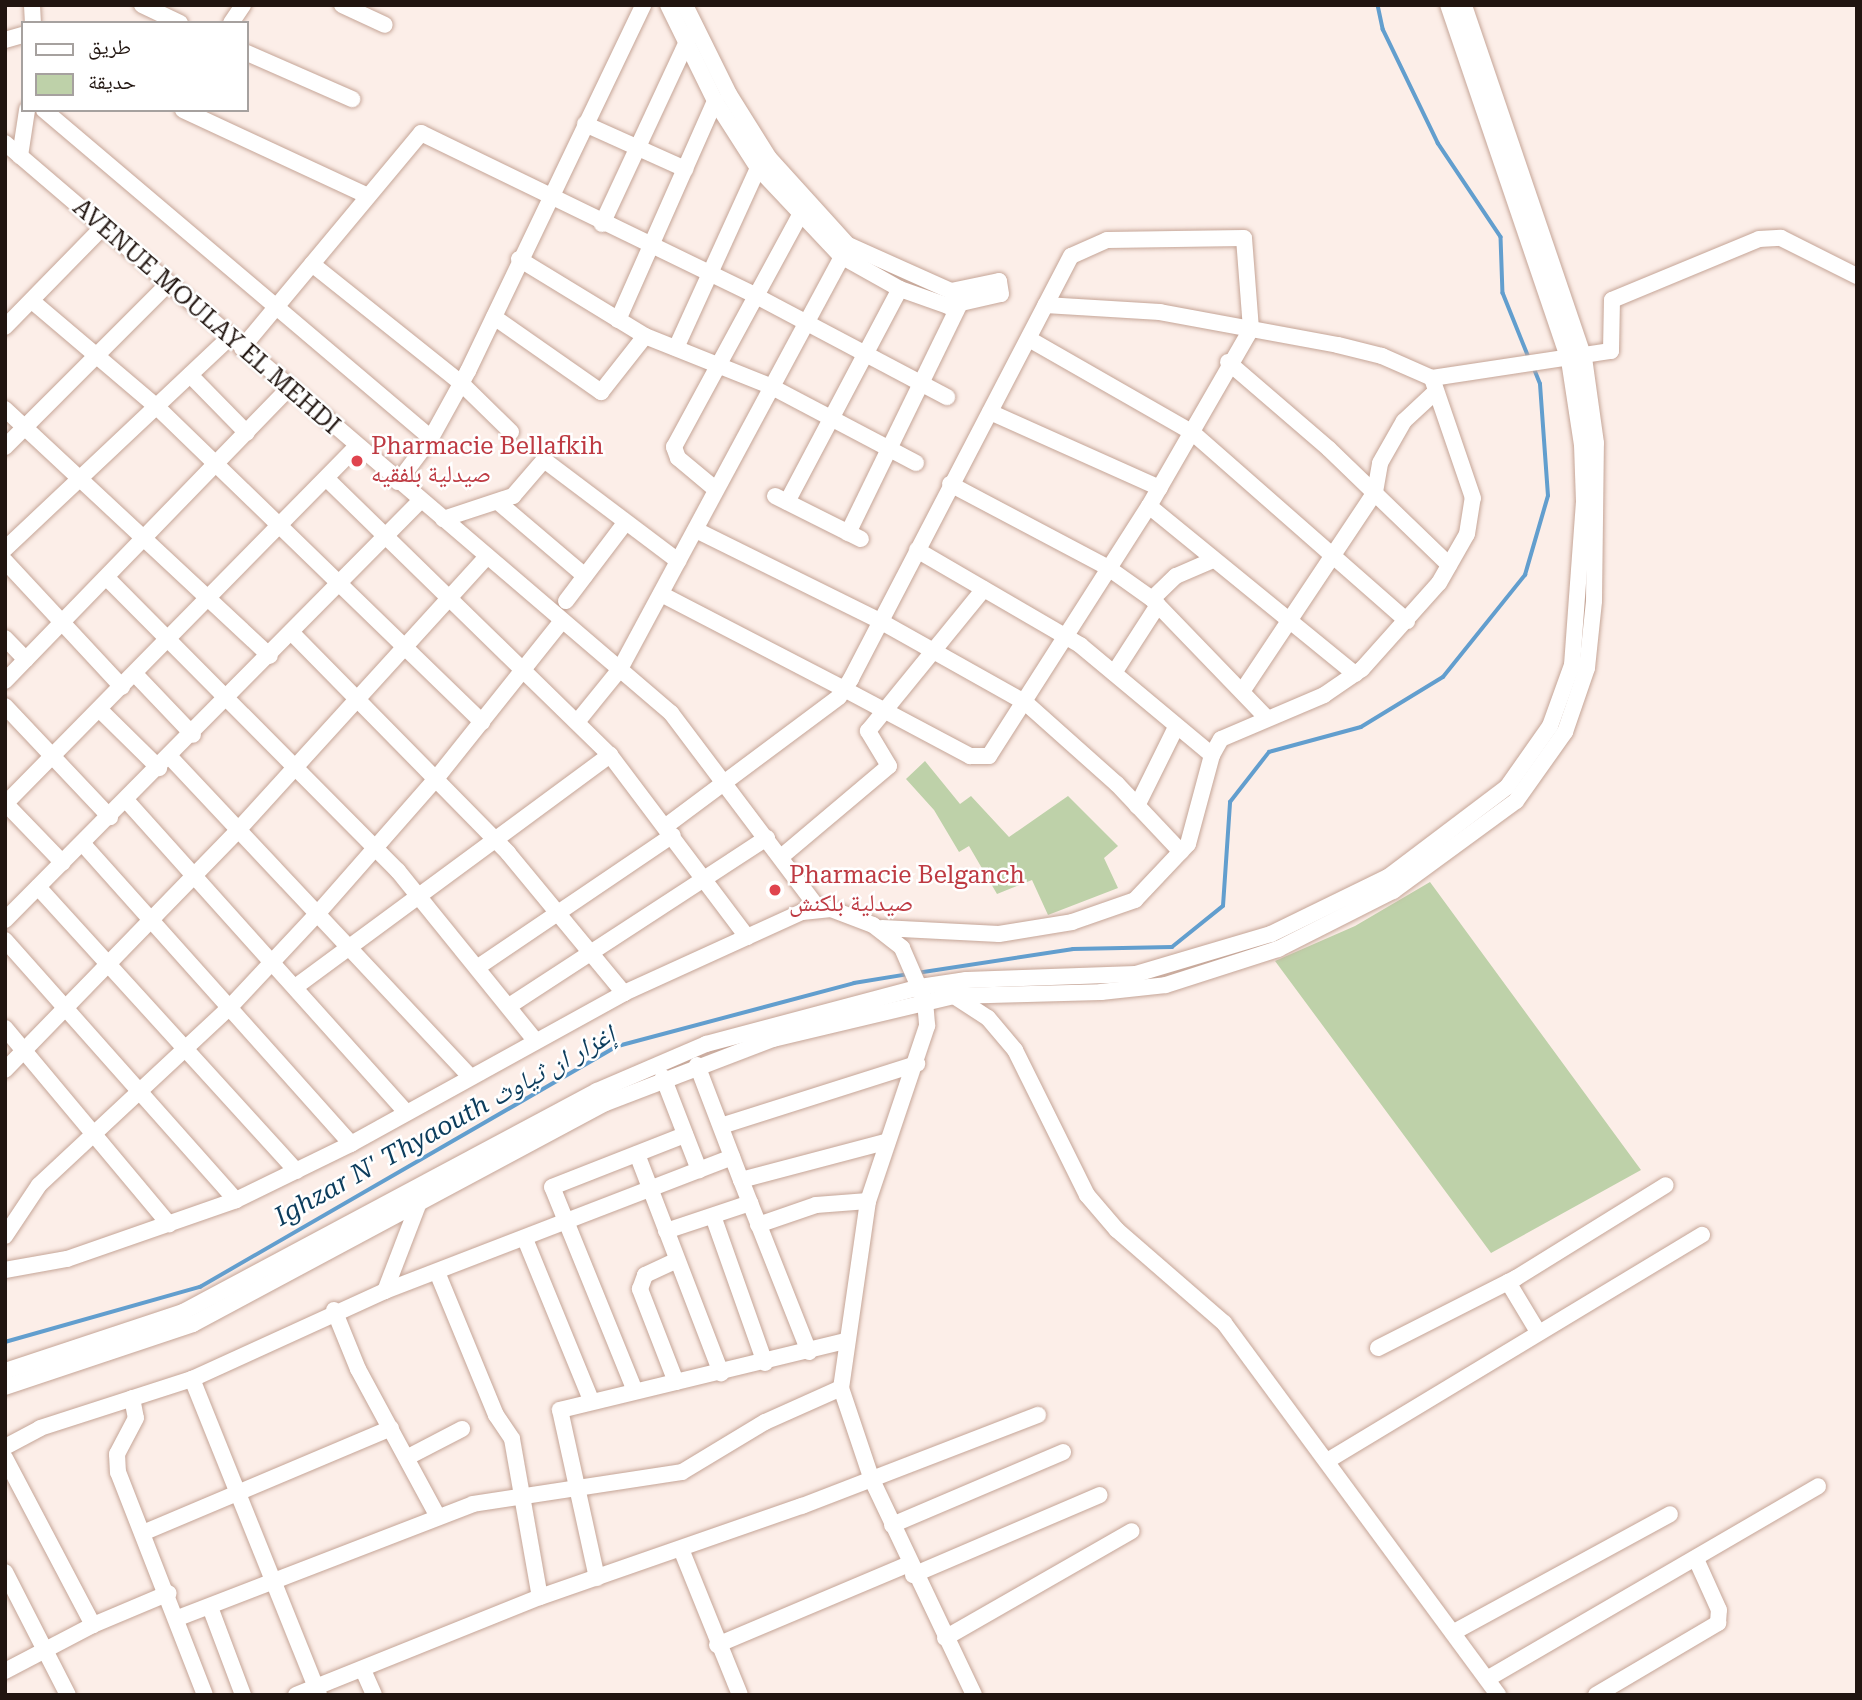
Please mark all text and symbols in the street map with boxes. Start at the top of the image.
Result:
legend [21,21,248,112]
text: طريق [88,35,131,59]
text: حديقة [88,70,136,94]
street label: AVENUE MOULAY EL MEHDI [67,193,345,441]
place label: Pharmacie Bellafkih صيدلية بلفقيه [371,433,603,489]
marker: Pharmacie Bellafkih صيدلية بلفقيه [349,453,365,469]
place label: Pharmacie Belganch صيدلية بلكنش [789,862,1025,918]
marker: Pharmacie Belganch صيدلية بلكنش [767,882,783,898]
water label: Ighzar N' Thyaouth إغزار ان ثياوث [269,1019,621,1233]

